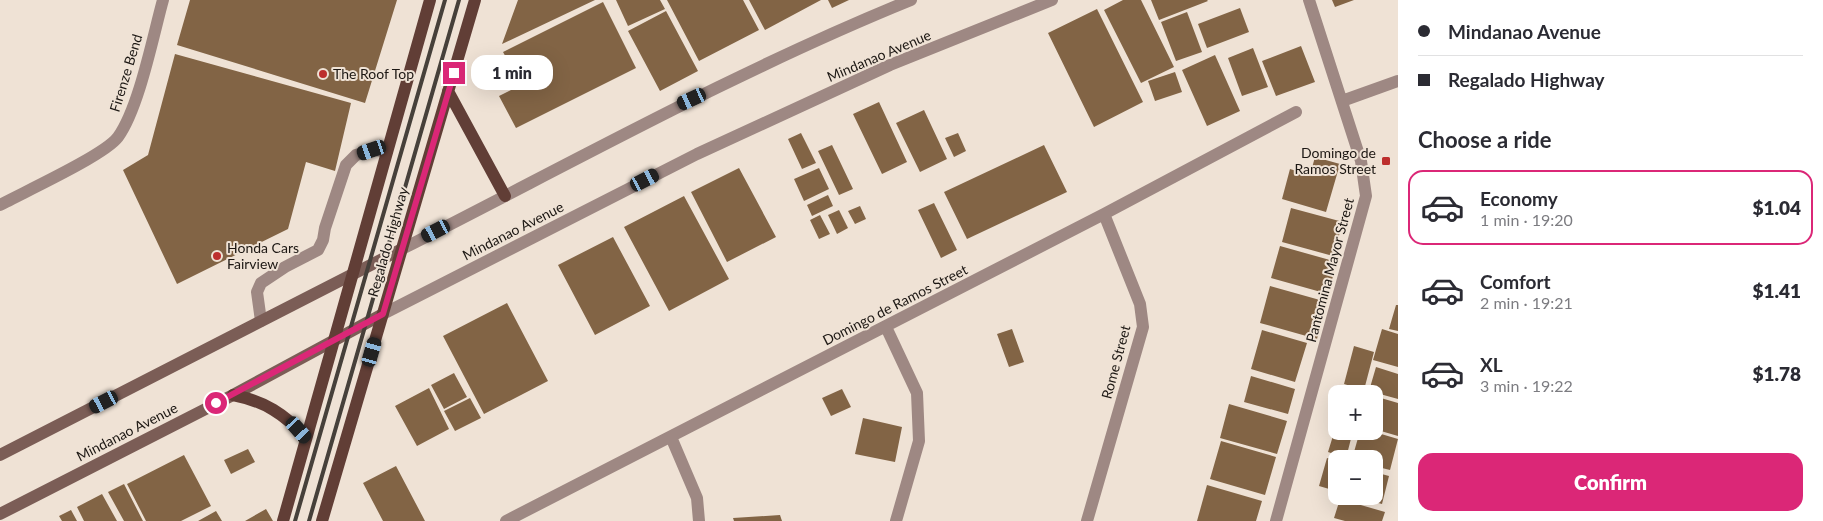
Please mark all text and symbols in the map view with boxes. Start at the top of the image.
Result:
text: Mindanao Avenue [1448,20,1601,43]
street label: Mindanao Avenue [824,26,933,85]
street label: Firenze Bend [106,32,145,114]
callout: 1 min [472,56,554,90]
route end [443,62,465,84]
text: 1 min [492,63,532,82]
place label: The Roof Top [333,65,414,82]
marker: The Roof Top [317,68,329,80]
text: Regalado Highway [1448,68,1605,91]
car [675,86,708,112]
text: Choose a ride [1418,126,1552,153]
car [355,138,388,162]
place label: Domingo de Ramos Street [1294,144,1376,177]
marker: Domingo de Ramos Street [1380,155,1392,167]
car [628,167,661,193]
street label: Regalado Highway [364,184,412,299]
icon: car [1420,185,1465,230]
text: Economy [1480,187,1558,210]
street label: Pantomina Mayor Street [1302,196,1357,344]
text: $1.04 [1752,196,1801,219]
street label: Mindanao Avenue [459,198,566,263]
text: 1 min · 19:20 [1480,210,1573,229]
car [419,218,452,244]
place label: Honda Cars Fairview [227,239,299,272]
marker: Honda Cars Fairview [211,250,223,262]
street label: Domingo de Ramos Street [820,261,970,349]
icon: car [1420,268,1465,313]
text: Comfort [1480,270,1551,293]
text: $1.41 [1752,279,1801,302]
text: 2 min · 19:21 [1480,293,1573,312]
street label: Rome Street [1098,323,1134,401]
car [360,336,383,368]
icon: car [1420,351,1465,396]
text: XL [1480,353,1503,376]
text: $1.78 [1752,362,1801,385]
text: 3 min · 19:22 [1480,376,1573,395]
map controls [1328,385,1383,505]
button: + [1328,385,1383,440]
car [87,389,120,415]
route start [205,392,227,414]
street label: Mindanao Avenue [73,399,180,464]
car [283,414,314,446]
button: − [1328,450,1383,505]
button: Confirm [1418,453,1803,511]

